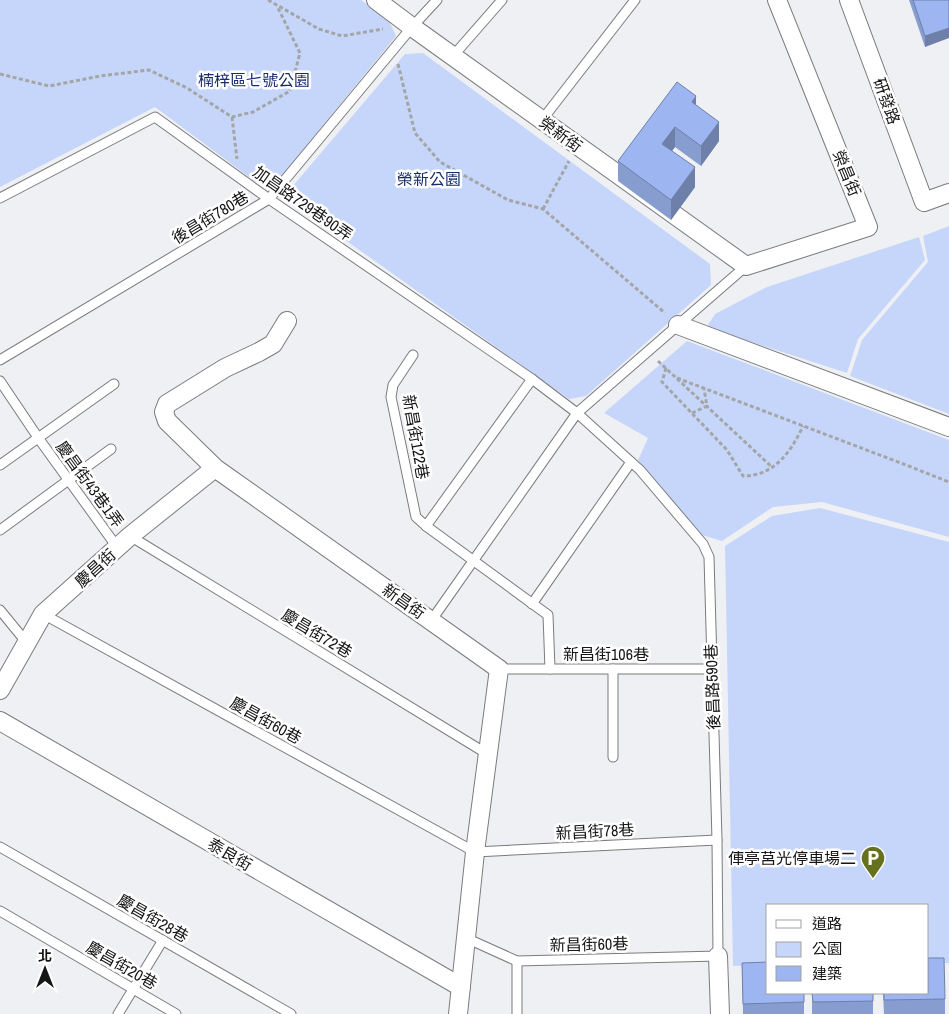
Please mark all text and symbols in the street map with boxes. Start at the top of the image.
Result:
park label: 楠梓區七號公園 [198,69,310,91]
street label: 研發路 [868,75,906,127]
street label: 榮新街 [535,111,587,157]
street label: 榮昌街 [828,147,866,199]
street label: 加昌路729巷90弄 [249,161,357,245]
park label: 榮新公園 [397,168,461,190]
street label: 後昌街780巷 [168,185,252,249]
street label: 新昌街122巷 [398,393,434,481]
street label: 慶昌街43巷1弄 [51,436,129,532]
street label: 慶昌街 [70,544,120,592]
street label: 新昌街 [378,578,430,624]
street label: 慶昌街72巷 [278,603,356,663]
street label: 新昌街106巷 [563,643,649,665]
street label: 後昌路590巷 [700,644,724,730]
street label: 慶昌街60巷 [226,691,306,749]
street label: 新昌街78巷 [555,818,635,844]
street label: 泰良街 [204,832,256,876]
parking icon: 俥亭莒光停車場二 [860,845,886,879]
place label: 俥亭莒光停車場二 [728,847,856,869]
street label: 慶昌街28巷 [113,889,193,947]
legend [766,904,929,994]
text: 道路 [812,913,842,934]
street label: 新昌街60巷 [550,932,628,956]
street label: 慶昌街20巷 [82,936,162,994]
text: 公園 [812,938,842,959]
north arrow [20,944,70,994]
text: 北 [38,947,52,965]
text: 建築 [812,963,842,984]

